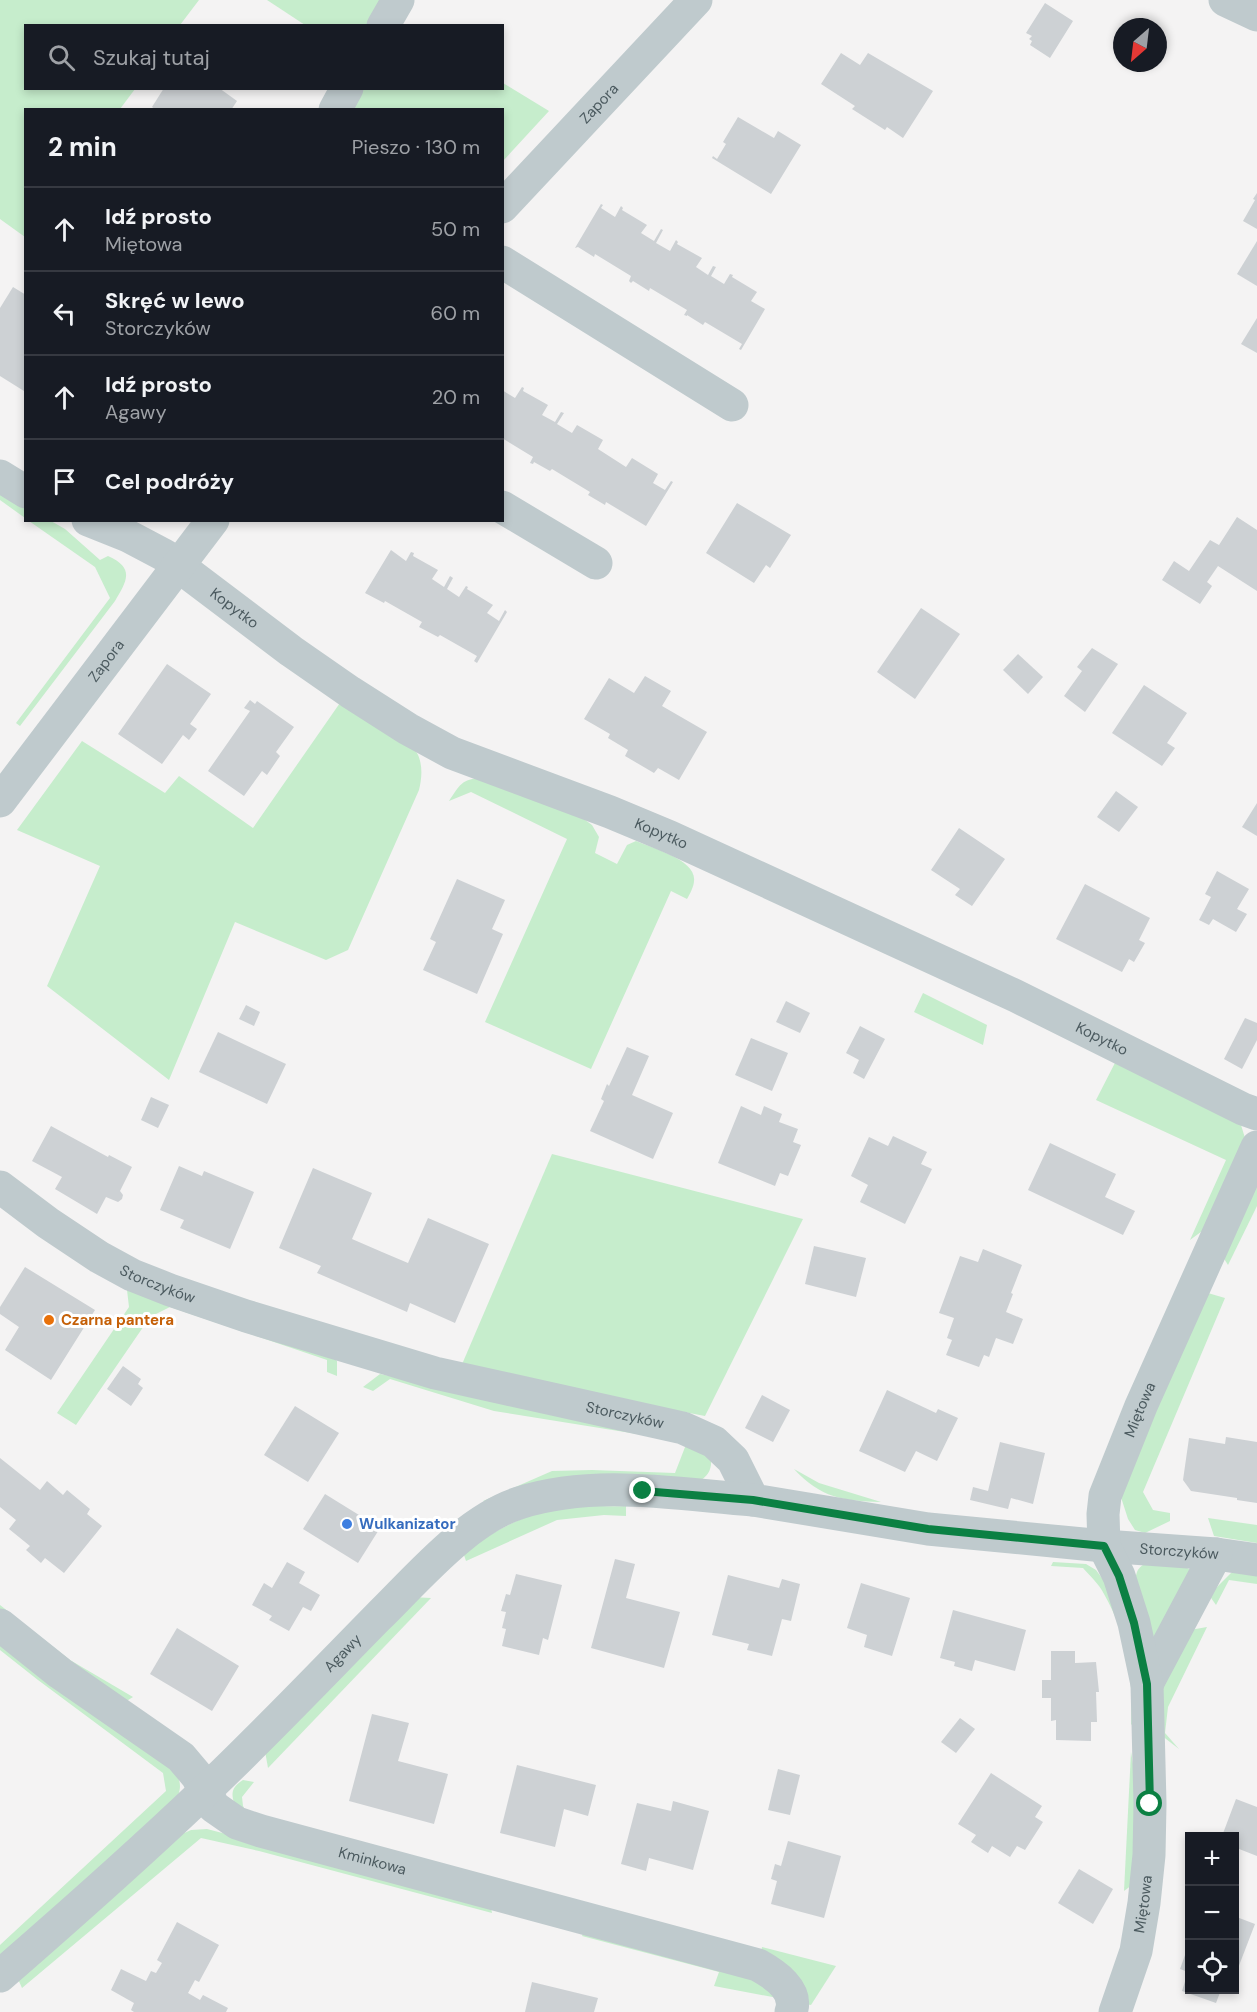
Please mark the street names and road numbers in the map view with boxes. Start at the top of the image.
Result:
street label: Zapora [575,79,623,128]
street label: Kopytko [206,583,263,633]
street label: Zapora [84,635,129,686]
street label: Kopytko [632,813,691,854]
street label: Kopytko [1072,1017,1131,1060]
street label: Storczyków [116,1260,198,1308]
street label: Miętowa [1120,1379,1160,1440]
street label: Storczyków [584,1397,666,1434]
street label: Storczyków [1139,1539,1220,1564]
street label: Agawy [319,1629,366,1677]
street label: Kminkowa [336,1842,408,1880]
street label: Miętowa [1129,1874,1157,1934]

